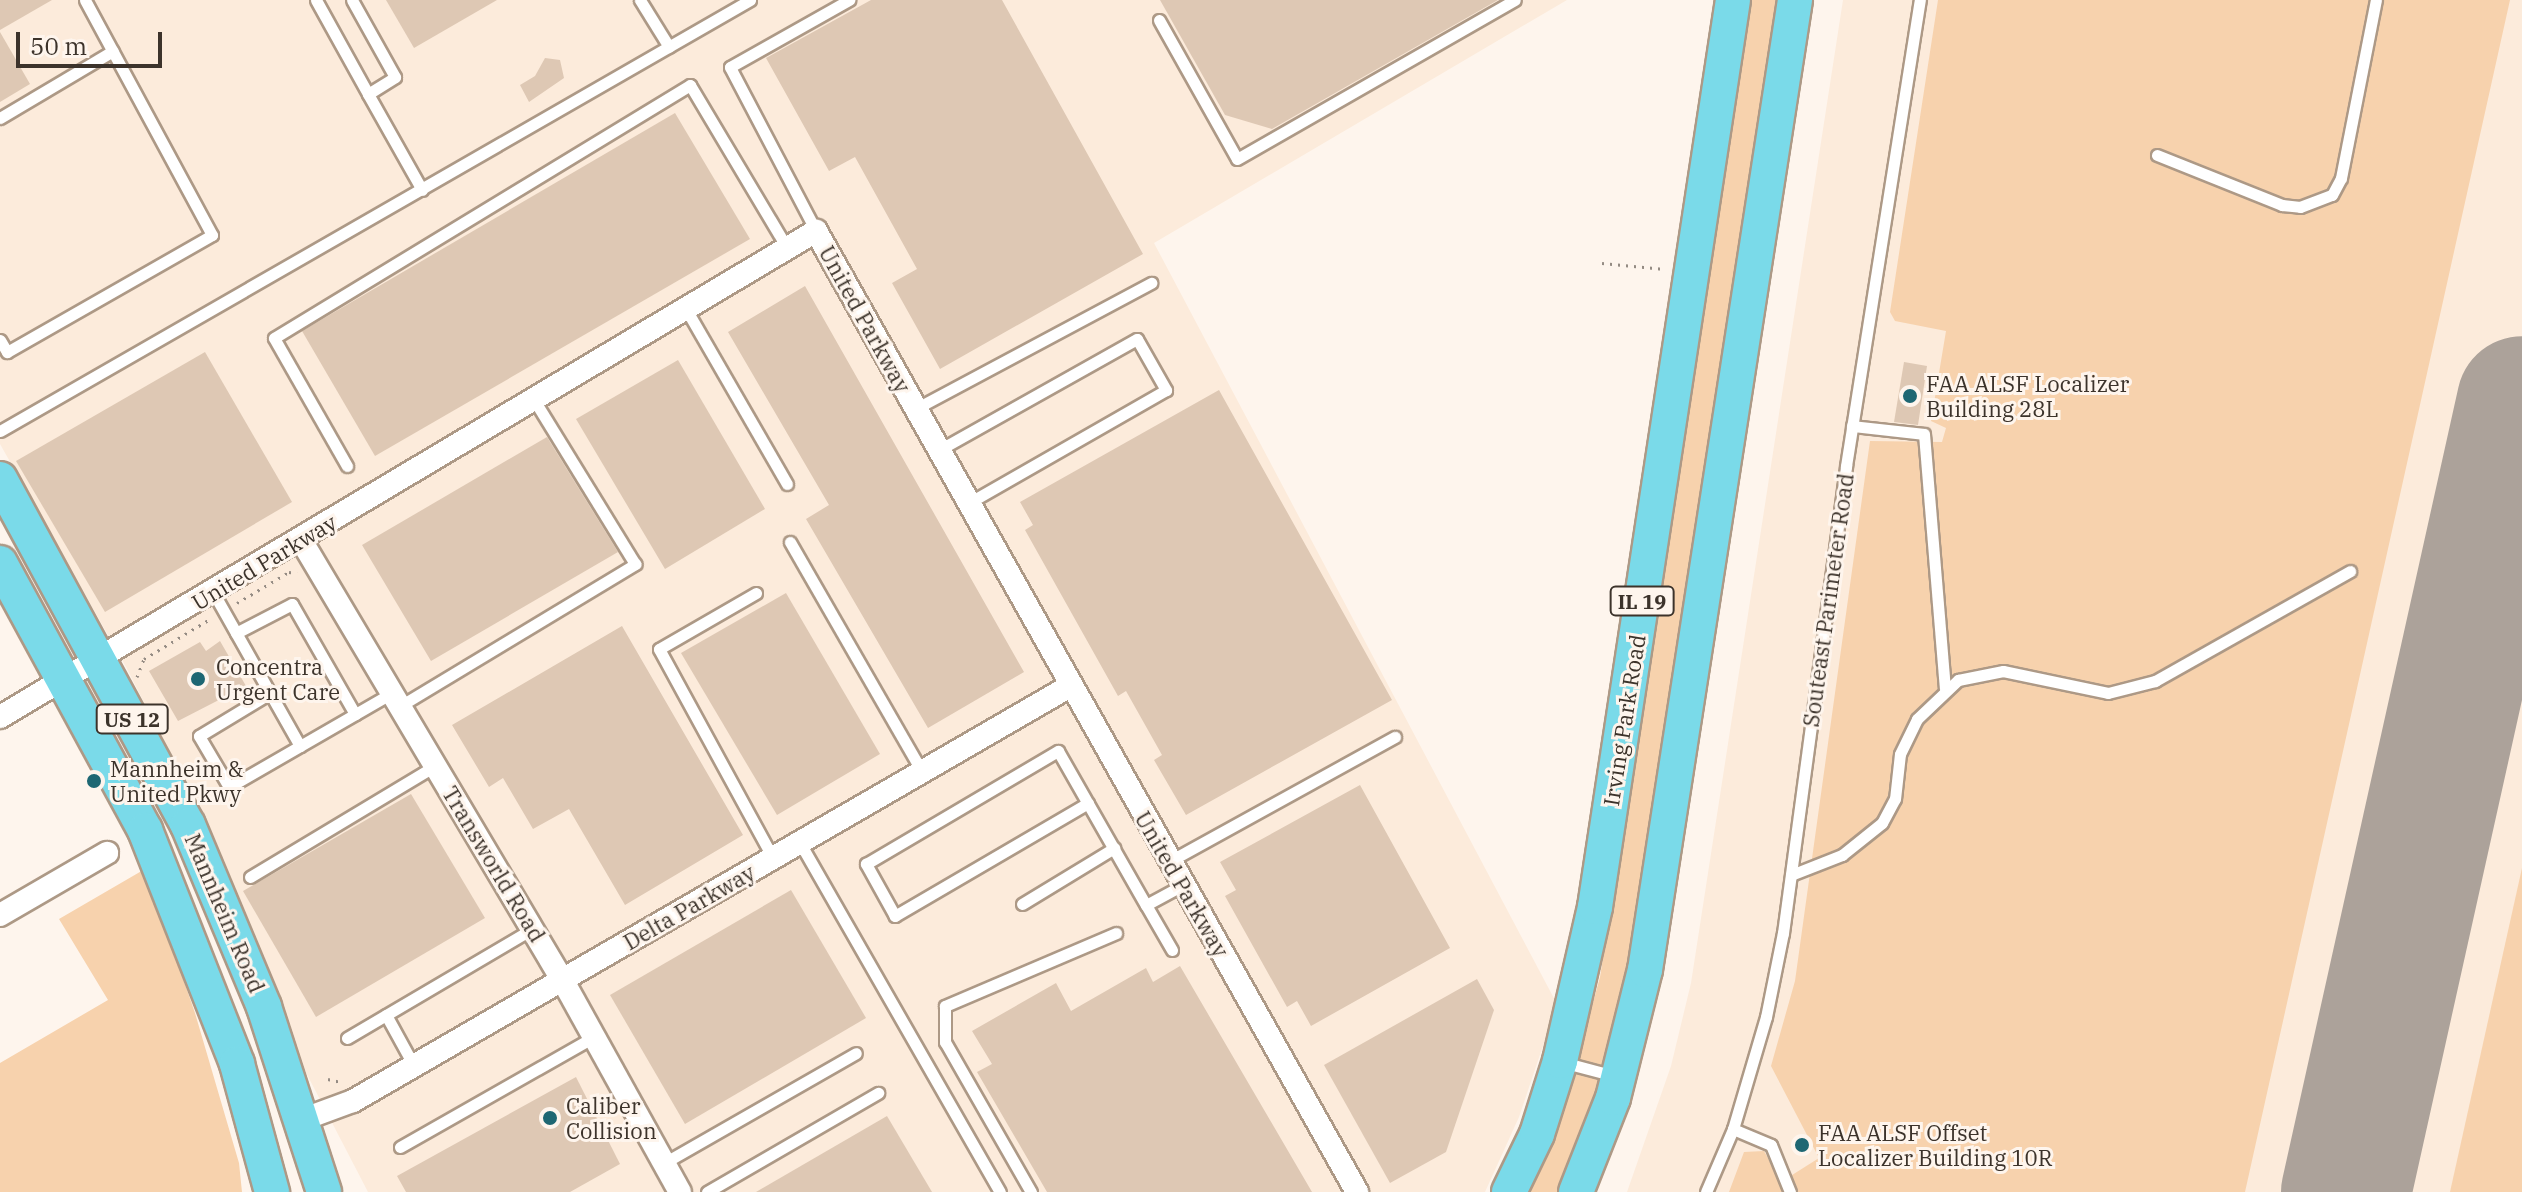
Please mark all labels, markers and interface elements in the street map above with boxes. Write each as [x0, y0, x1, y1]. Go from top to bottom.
scale bar [20, 16, 166, 66]
text: 50 m [30, 30, 87, 62]
street label: United Parkway [814, 241, 916, 397]
place label: FAA ALSF Localizer Building 28L [1926, 370, 2129, 422]
marker: FAA ALSF Localizer Building 28L [1901, 387, 1919, 405]
street label: Souteast Parimeter Road [1797, 471, 1859, 729]
street label: United Parkway [187, 508, 341, 616]
road number: IL 19 [1608, 585, 1676, 617]
street label: Irving Park Road [1597, 632, 1651, 808]
place label: Concentra Urgent Care [216, 653, 340, 704]
marker: Concentra Urgent Care [187, 668, 209, 690]
road number: US 12 [94, 703, 170, 735]
place label: Mannheim & United Pkwy [110, 755, 243, 806]
marker: Mannheim & United Pkwy [85, 772, 103, 790]
street label: Transworld Road [437, 781, 551, 947]
street label: United Parkway [1130, 806, 1234, 962]
street label: Mannheim Road [180, 829, 270, 997]
street label: Delta Parkway [619, 859, 759, 955]
place label: Caliber Collision [566, 1092, 657, 1144]
marker: Caliber Collision [541, 1109, 559, 1127]
place label: FAA ALSF Offset Localizer Building 10R [1818, 1119, 2052, 1170]
marker: FAA ALSF Offset Localizer Building 10R [1793, 1136, 1811, 1154]

